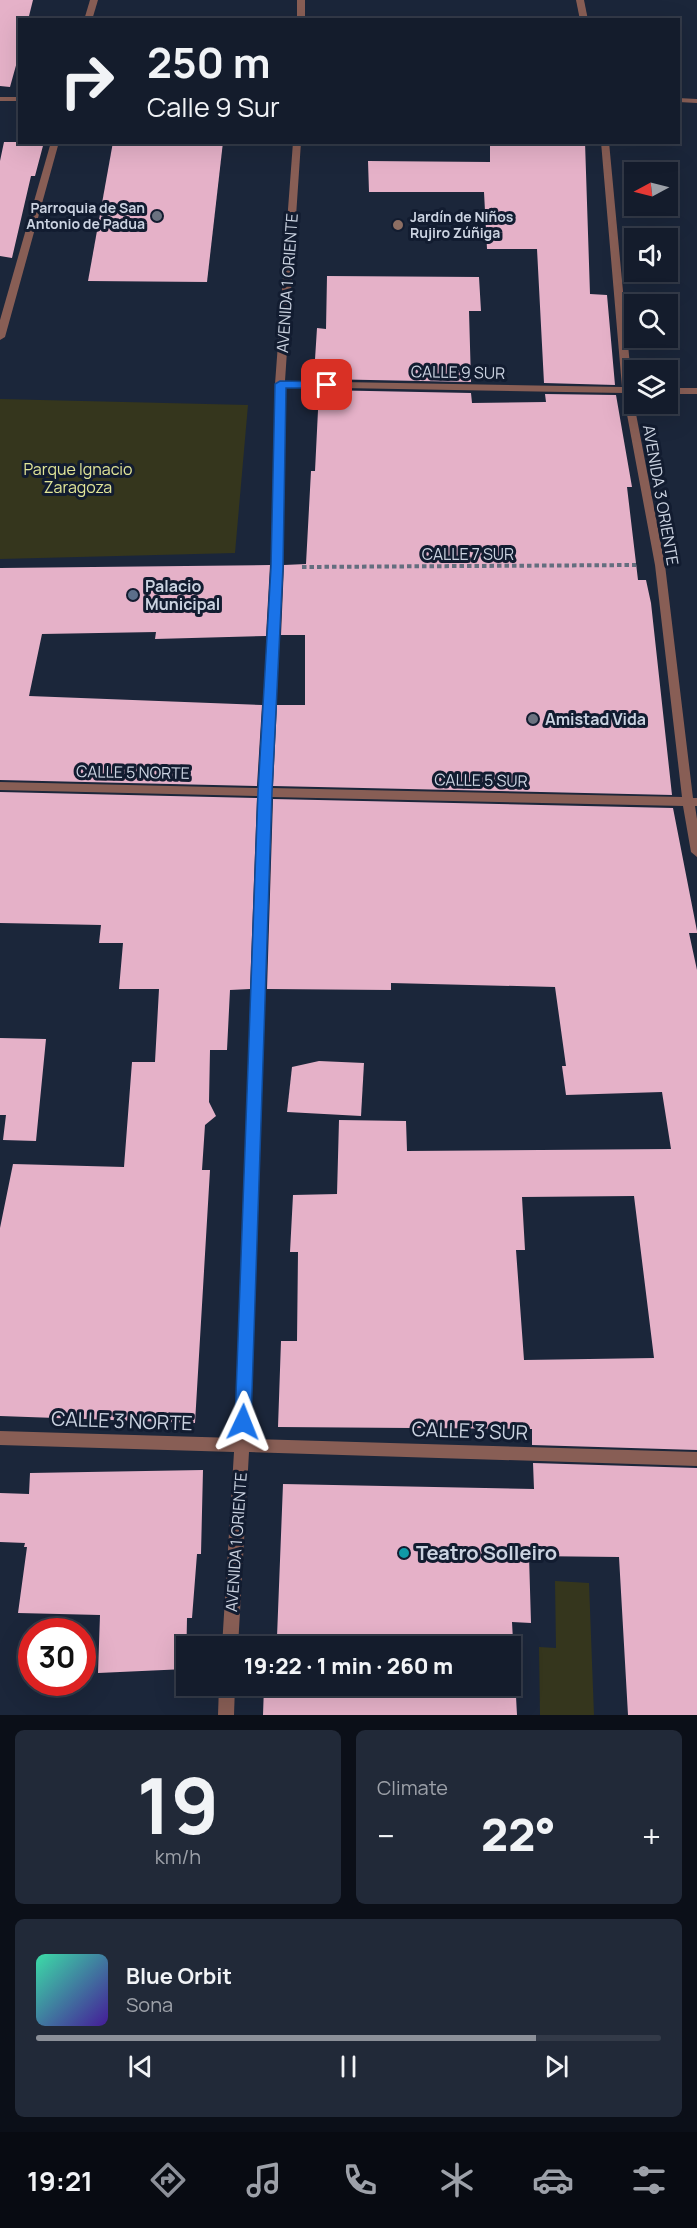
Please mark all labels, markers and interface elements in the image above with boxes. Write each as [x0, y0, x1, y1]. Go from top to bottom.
text: 250 m [147, 33, 270, 91]
icon: right [48, 42, 126, 120]
text: Calle 9 Sur [147, 88, 280, 125]
north arrow [624, 162, 678, 216]
map controls [624, 162, 678, 414]
place label: Parroquia de San Antonio de Padua [26, 198, 145, 233]
place label: Jardín de Niños Rujiro Zúñiga [410, 207, 514, 242]
marker: Parroquia de San Antonio de Padua [150, 209, 164, 223]
street label: AVENIDA 1 ORIENTE [271, 212, 303, 354]
marker: Jardín de Niños Rujiro Zúñiga [391, 218, 405, 232]
button: sound [624, 228, 678, 282]
button: search [624, 294, 678, 348]
pin [301, 359, 352, 410]
street label: CALLE 9 SUR [411, 360, 505, 384]
button: layers [624, 360, 678, 414]
icon: arrive [310, 368, 343, 401]
street label: AVENIDA 3 ORIENTE [638, 423, 684, 567]
park label: Parque Ignacio Zaragoza [24, 458, 132, 498]
street label: CALLE 7 SUR [422, 543, 514, 565]
place label: Palacio Municipal [145, 575, 220, 615]
marker: Palacio Municipal [126, 588, 140, 602]
place label: Amistad Vida [545, 708, 646, 730]
marker: Amistad Vida [526, 712, 540, 726]
street label: CALLE 5 NORTE [76, 760, 190, 784]
street label: CALLE 5 SUR [434, 768, 528, 792]
position arrow [211, 1390, 275, 1454]
street label: CALLE 3 NORTE [51, 1405, 193, 1436]
street label: CALLE 3 SUR [411, 1415, 529, 1446]
street label: AVENIDA 1 ORIENTE [220, 1471, 252, 1613]
place label: Teatro Solleiro [416, 1539, 557, 1566]
marker: Teatro Solleiro [397, 1546, 411, 1560]
speed limit sign: 30 [18, 1618, 96, 1696]
text: 19:22 · 1 min · 260 m [244, 1651, 453, 1681]
text: 19 [137, 1751, 219, 1857]
text: Climate [377, 1774, 448, 1801]
text: 22° [481, 1803, 556, 1865]
text: − [377, 1813, 395, 1858]
text: + [642, 1813, 661, 1858]
text: km/h [155, 1843, 201, 1870]
text: Blue Orbit [126, 1961, 232, 1991]
text: Sona [126, 1991, 173, 2018]
icon: previous [124, 2050, 157, 2083]
icon: pause [332, 2050, 365, 2083]
icon: next [540, 2050, 573, 2083]
icon: directions [147, 2159, 189, 2201]
icon: music [243, 2159, 285, 2201]
icon: phone [339, 2159, 381, 2201]
icon: climate [436, 2159, 478, 2201]
icon: car [532, 2159, 574, 2201]
icon: filters [628, 2159, 670, 2201]
text: 19:21 [27, 2162, 93, 2199]

